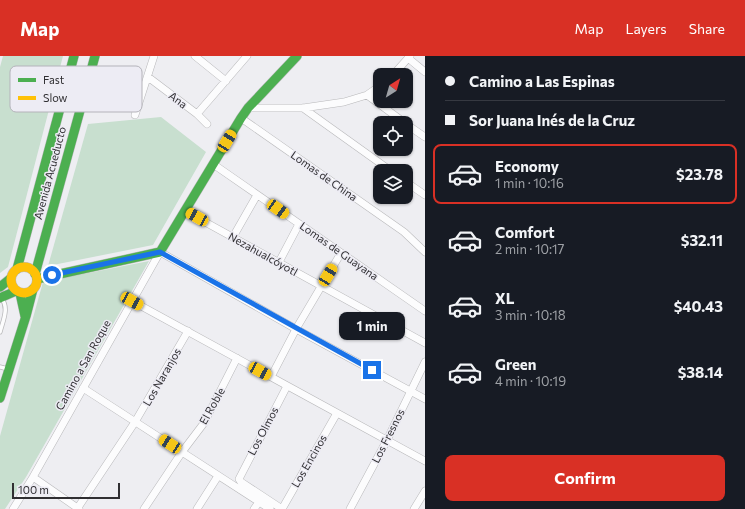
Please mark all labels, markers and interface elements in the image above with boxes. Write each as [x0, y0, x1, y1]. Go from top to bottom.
text: Map [20, 17, 59, 40]
text: Map [575, 20, 603, 37]
text: Layers [625, 20, 667, 37]
text: Share [689, 20, 725, 37]
legend [10, 66, 142, 112]
north arrow [373, 68, 413, 108]
map controls [373, 68, 413, 204]
text: Camino a Las Espinas [469, 72, 615, 90]
text: Fast [43, 73, 65, 86]
street label: Ana [167, 88, 190, 111]
text: Slow [43, 91, 68, 104]
text: Sor Juana Inés de la Cruz [469, 111, 635, 129]
button: locate [373, 116, 413, 156]
street label: Avenida Acueducto [31, 125, 68, 221]
car [216, 128, 238, 154]
street label: Lomas de China [288, 148, 360, 203]
icon: car [447, 156, 483, 192]
text: Economy [495, 157, 559, 175]
button: layers [373, 164, 413, 204]
text: $23.78 [676, 165, 723, 183]
text: 1 min · 10:16 [495, 175, 564, 191]
car [265, 197, 291, 221]
car [184, 206, 210, 228]
street label: Lomas de Guayana [298, 219, 381, 283]
icon: car [447, 222, 483, 258]
text: Comfort [495, 223, 555, 241]
street label: Nezahualcóyotl [226, 229, 300, 278]
text: $32.11 [681, 231, 723, 249]
text: 2 min · 10:17 [495, 241, 564, 257]
car [317, 262, 339, 288]
route start [43, 266, 61, 284]
icon: car [447, 288, 483, 324]
text: XL [495, 289, 514, 307]
car [119, 290, 145, 312]
text: $40.43 [674, 297, 723, 315]
text: 3 min · 10:18 [495, 307, 566, 323]
callout: 1 min [339, 312, 405, 340]
street label: Camino a San Roque [52, 317, 113, 412]
text: 1 min [357, 318, 387, 334]
street label: Los Naranjos [140, 346, 183, 408]
icon: car [447, 354, 483, 390]
text: Green [495, 355, 536, 373]
car [247, 360, 273, 382]
route end [363, 361, 381, 379]
text: $38.14 [678, 363, 723, 381]
text: 4 min · 10:19 [495, 373, 566, 389]
street label: El Roble [196, 385, 227, 426]
street label: Los Olmos [244, 404, 281, 457]
street label: Los Fresnos [368, 407, 407, 465]
car [157, 432, 183, 456]
street label: Los Encinos [288, 432, 329, 489]
button: Confirm [445, 455, 725, 501]
scale bar [12, 481, 120, 500]
text: 100 m [18, 483, 49, 496]

